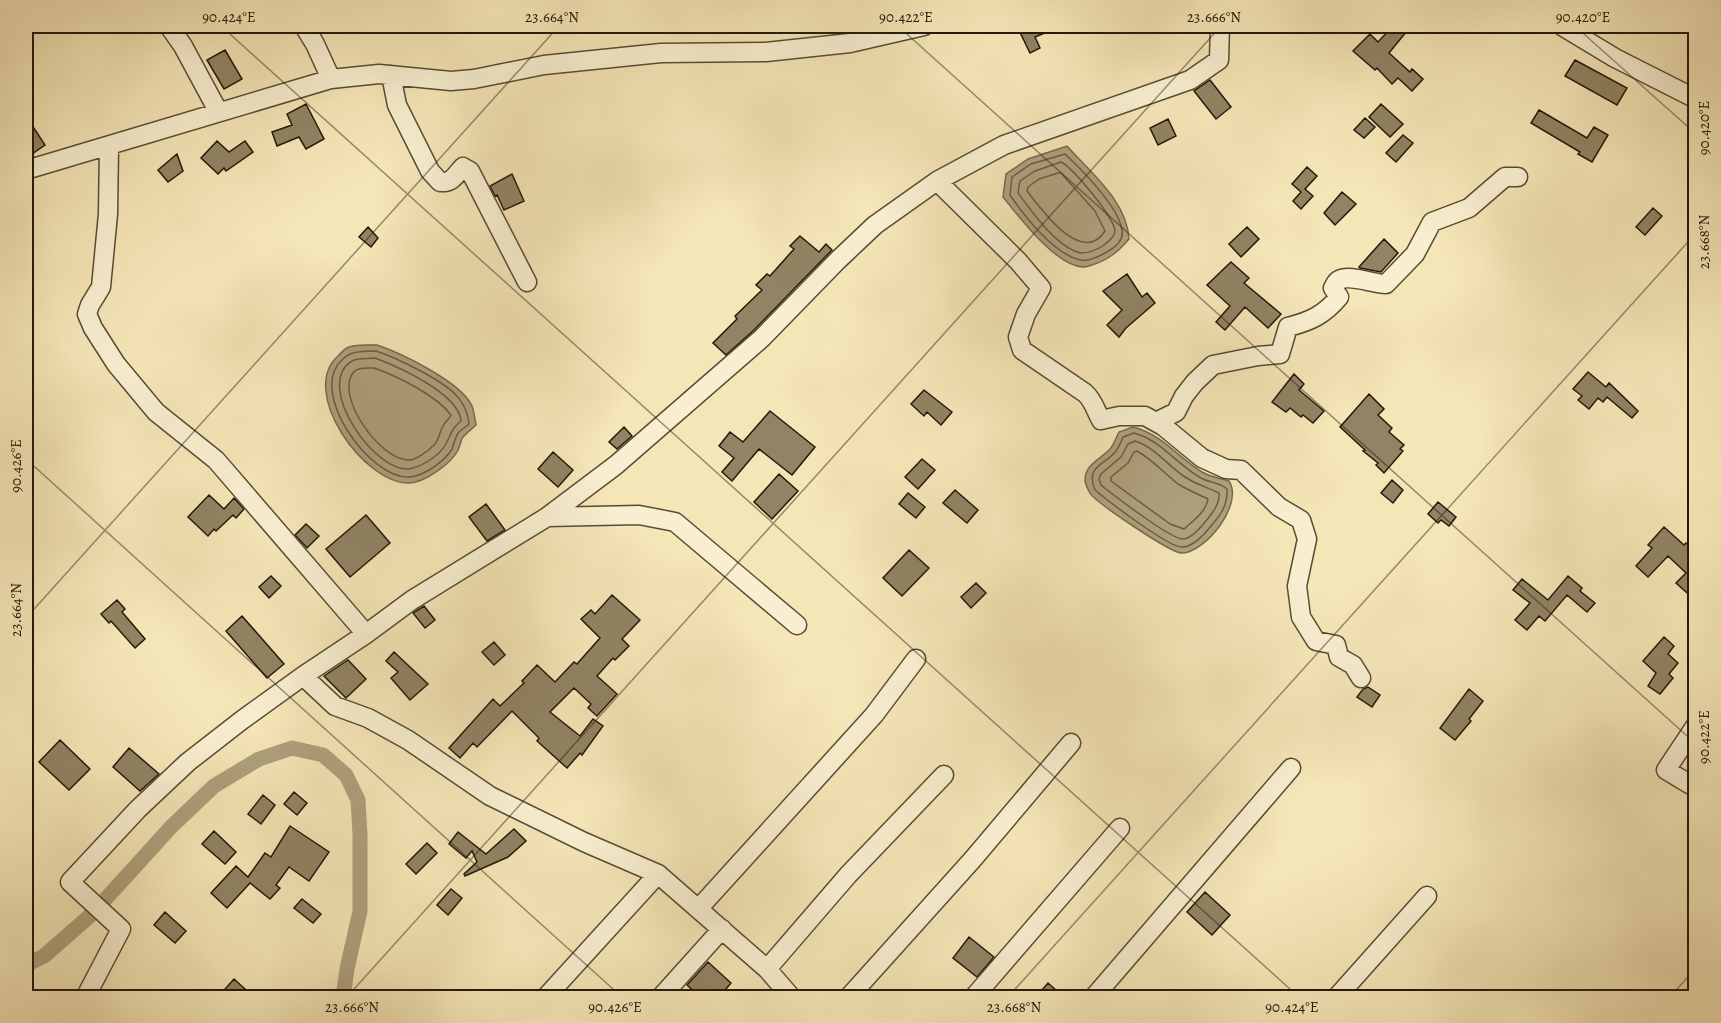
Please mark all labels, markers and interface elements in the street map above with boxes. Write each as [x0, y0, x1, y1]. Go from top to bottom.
text: 90.424°E [202, 7, 256, 27]
text: 23.664°N [525, 7, 579, 27]
text: 90.422°E [879, 7, 933, 27]
text: 23.666°N [1187, 7, 1241, 27]
text: 90.420°E [1556, 7, 1610, 27]
text: 90.420°E [1694, 101, 1714, 155]
text: 23.668°N [1694, 215, 1714, 269]
text: 90.426°E [6, 439, 26, 493]
text: 23.664°N [6, 583, 26, 637]
text: 90.422°E [1694, 710, 1714, 764]
text: 23.666°N [325, 997, 379, 1017]
text: 90.426°E [588, 997, 642, 1017]
text: 23.668°N [987, 997, 1041, 1017]
text: 90.424°E [1265, 997, 1319, 1017]

